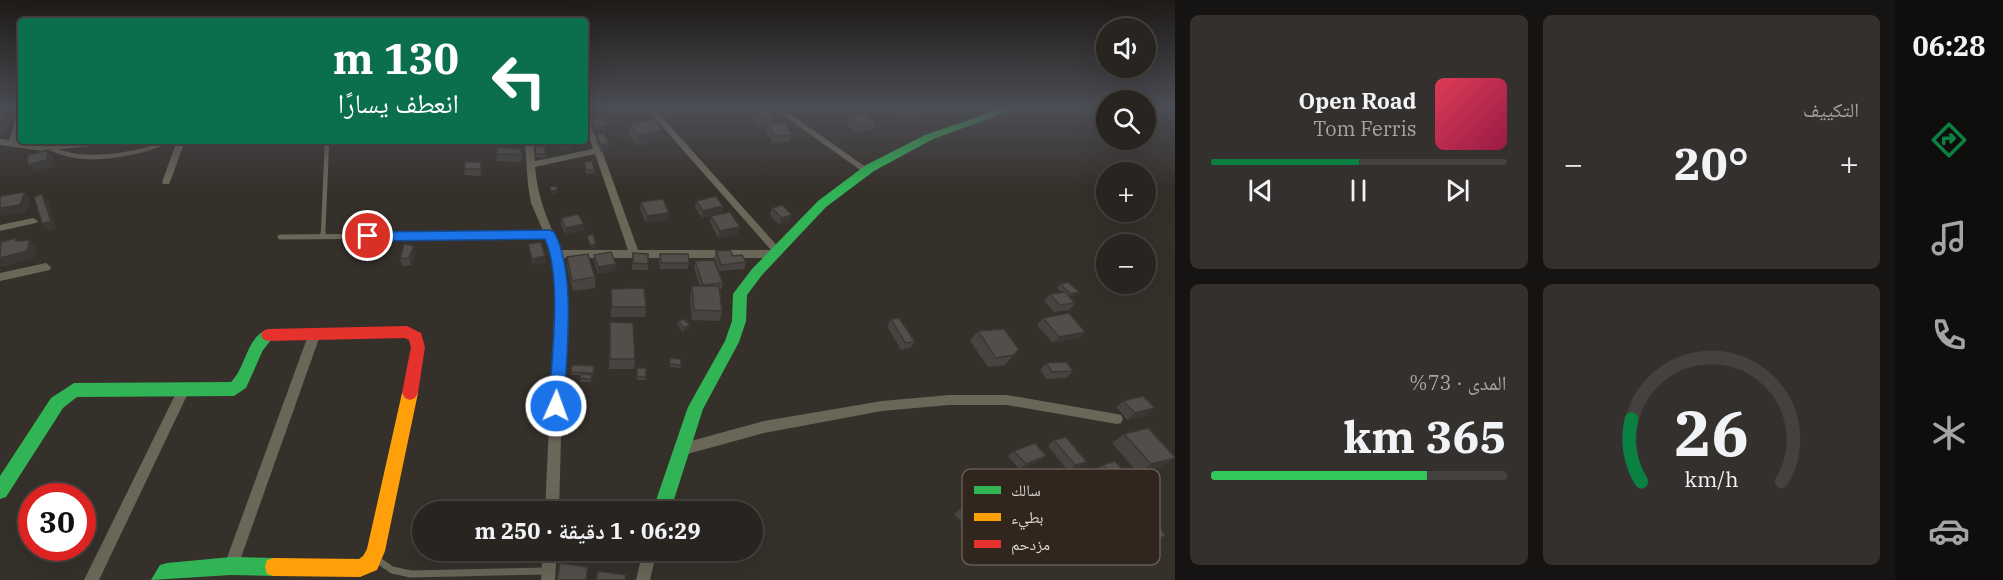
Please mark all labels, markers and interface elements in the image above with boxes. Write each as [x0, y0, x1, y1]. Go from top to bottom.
map controls [1096, 18, 1156, 294]
button: sound [1096, 18, 1156, 78]
text: 06:28 [1913, 28, 1986, 63]
text: 130 m [333, 31, 459, 86]
icon: left [480, 42, 558, 120]
text: انعطف يسارًا [338, 85, 459, 120]
text: Open Road [1299, 86, 1417, 115]
button: search [1096, 90, 1156, 150]
text: التكييف [1803, 96, 1859, 123]
text: Tom Ferris [1313, 115, 1417, 142]
icon: directions [1928, 119, 1970, 161]
text: 20° [1674, 134, 1749, 192]
text: − [1564, 142, 1583, 185]
text: + [1839, 142, 1859, 185]
button: + [1096, 162, 1156, 222]
icon: previous [1244, 174, 1277, 207]
icon: pause [1342, 174, 1375, 207]
icon: next [1441, 174, 1474, 207]
pin [342, 210, 393, 261]
icon: music [1928, 217, 1970, 259]
icon: arrive [351, 219, 384, 252]
button: − [1096, 234, 1156, 294]
icon: phone [1928, 314, 1970, 356]
text: المدى · 73% [1409, 369, 1507, 396]
position arrow [524, 374, 588, 438]
text: 26 [1674, 392, 1749, 473]
text: 365 km [1343, 407, 1507, 465]
icon: climate [1928, 412, 1970, 454]
text: km/h [1684, 465, 1738, 493]
legend [962, 469, 1160, 565]
text: سالك [1011, 480, 1041, 500]
speed limit sign: 30 [18, 483, 96, 561]
text: بطيء [1011, 507, 1043, 530]
icon: car [1928, 510, 1970, 552]
text: 06:29 · 1 دقيقة · 250 m [474, 516, 701, 545]
text: مزدحم [1011, 534, 1050, 555]

